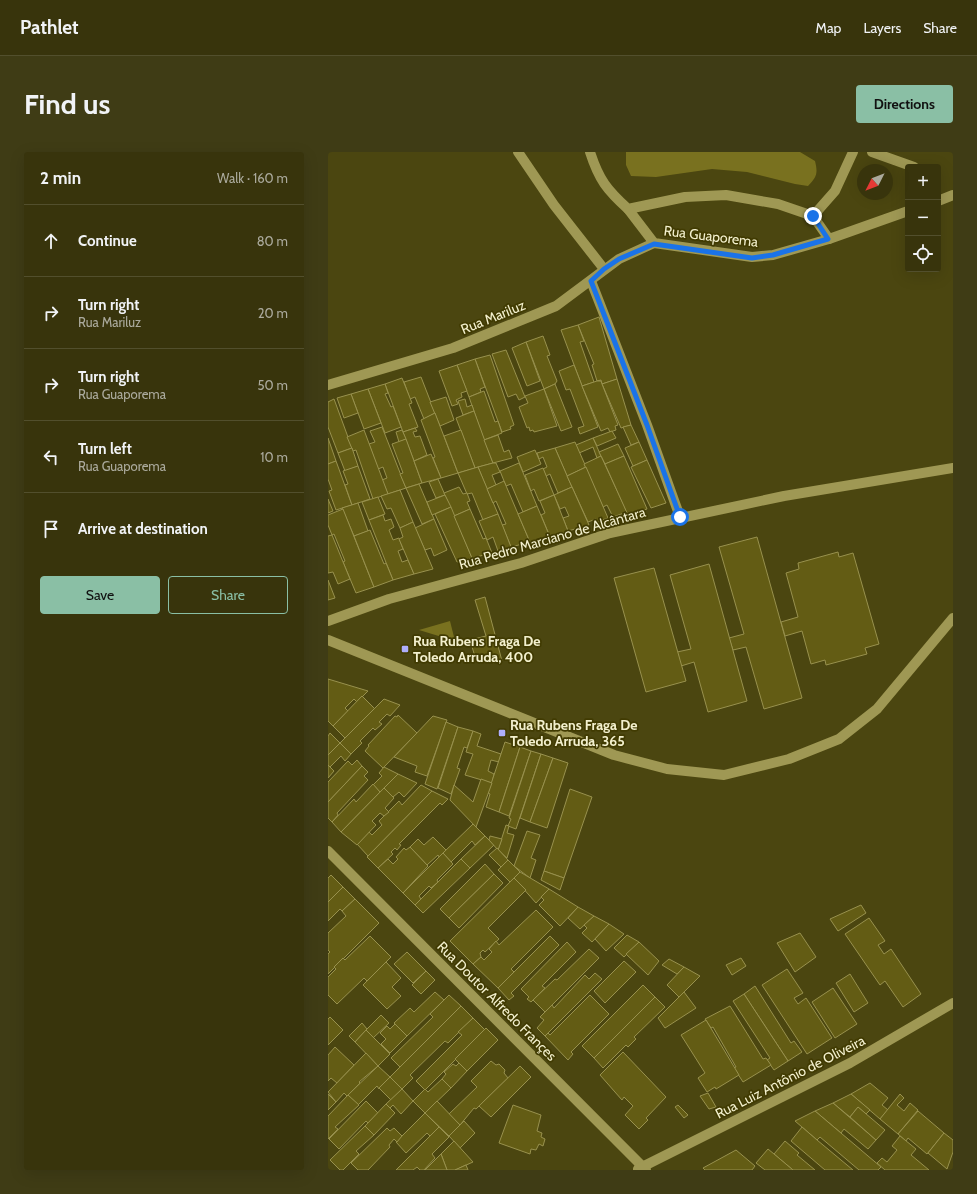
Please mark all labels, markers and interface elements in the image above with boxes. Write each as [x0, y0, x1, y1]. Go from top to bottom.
text: Pathlet [20, 16, 79, 39]
text: Map [816, 19, 841, 37]
text: Layers [863, 19, 901, 37]
text: Share [923, 19, 957, 37]
button: Directions [856, 85, 953, 123]
text: Find us [24, 87, 110, 121]
north arrow [857, 164, 893, 200]
map controls [905, 164, 941, 272]
button: + [905, 164, 941, 200]
text: 2 min [40, 168, 81, 188]
text: Walk · 160 m [217, 170, 288, 186]
button: − [905, 200, 941, 236]
route end [804, 207, 822, 225]
street label: Rua Guaporema [663, 221, 759, 251]
icon: ahead [40, 230, 62, 252]
text: Continue [78, 232, 137, 250]
text: 80 m [257, 233, 288, 249]
button: locate [905, 236, 941, 272]
text: Turn right [78, 296, 139, 314]
street label: Rua Mariluz [458, 296, 528, 338]
icon: right [40, 302, 62, 324]
text: 20 m [258, 305, 288, 321]
text: Rua Mariluz [78, 314, 141, 330]
text: Turn right [78, 368, 139, 386]
icon: right [40, 374, 62, 396]
text: 50 m [258, 377, 288, 393]
text: Rua Guaporema [78, 386, 166, 402]
text: Turn left [78, 440, 132, 458]
icon: left [40, 446, 62, 468]
text: 10 m [260, 449, 288, 465]
text: Rua Guaporema [78, 458, 166, 474]
street label: Rua Pedro Marciano de Alcântara [457, 503, 648, 573]
route start [671, 508, 689, 526]
icon: arrive [40, 518, 62, 540]
text: Arrive at destination [78, 520, 208, 538]
button: Save [40, 576, 160, 614]
button: Share [168, 576, 288, 614]
place label: Rua Rubens Fraga De Toledo Arruda, 400 [413, 632, 540, 666]
marker: Rua Rubens Fraga De Toledo Arruda, 400 [400, 644, 410, 654]
place label: Rua Rubens Fraga De Toledo Arruda, 365 [510, 716, 637, 750]
marker: Rua Rubens Fraga De Toledo Arruda, 365 [497, 728, 507, 738]
street label: Rua Doutor Alfredo Françes [433, 937, 561, 1065]
street label: Rua Luiz Antônio de Oliveira [712, 1031, 868, 1123]

